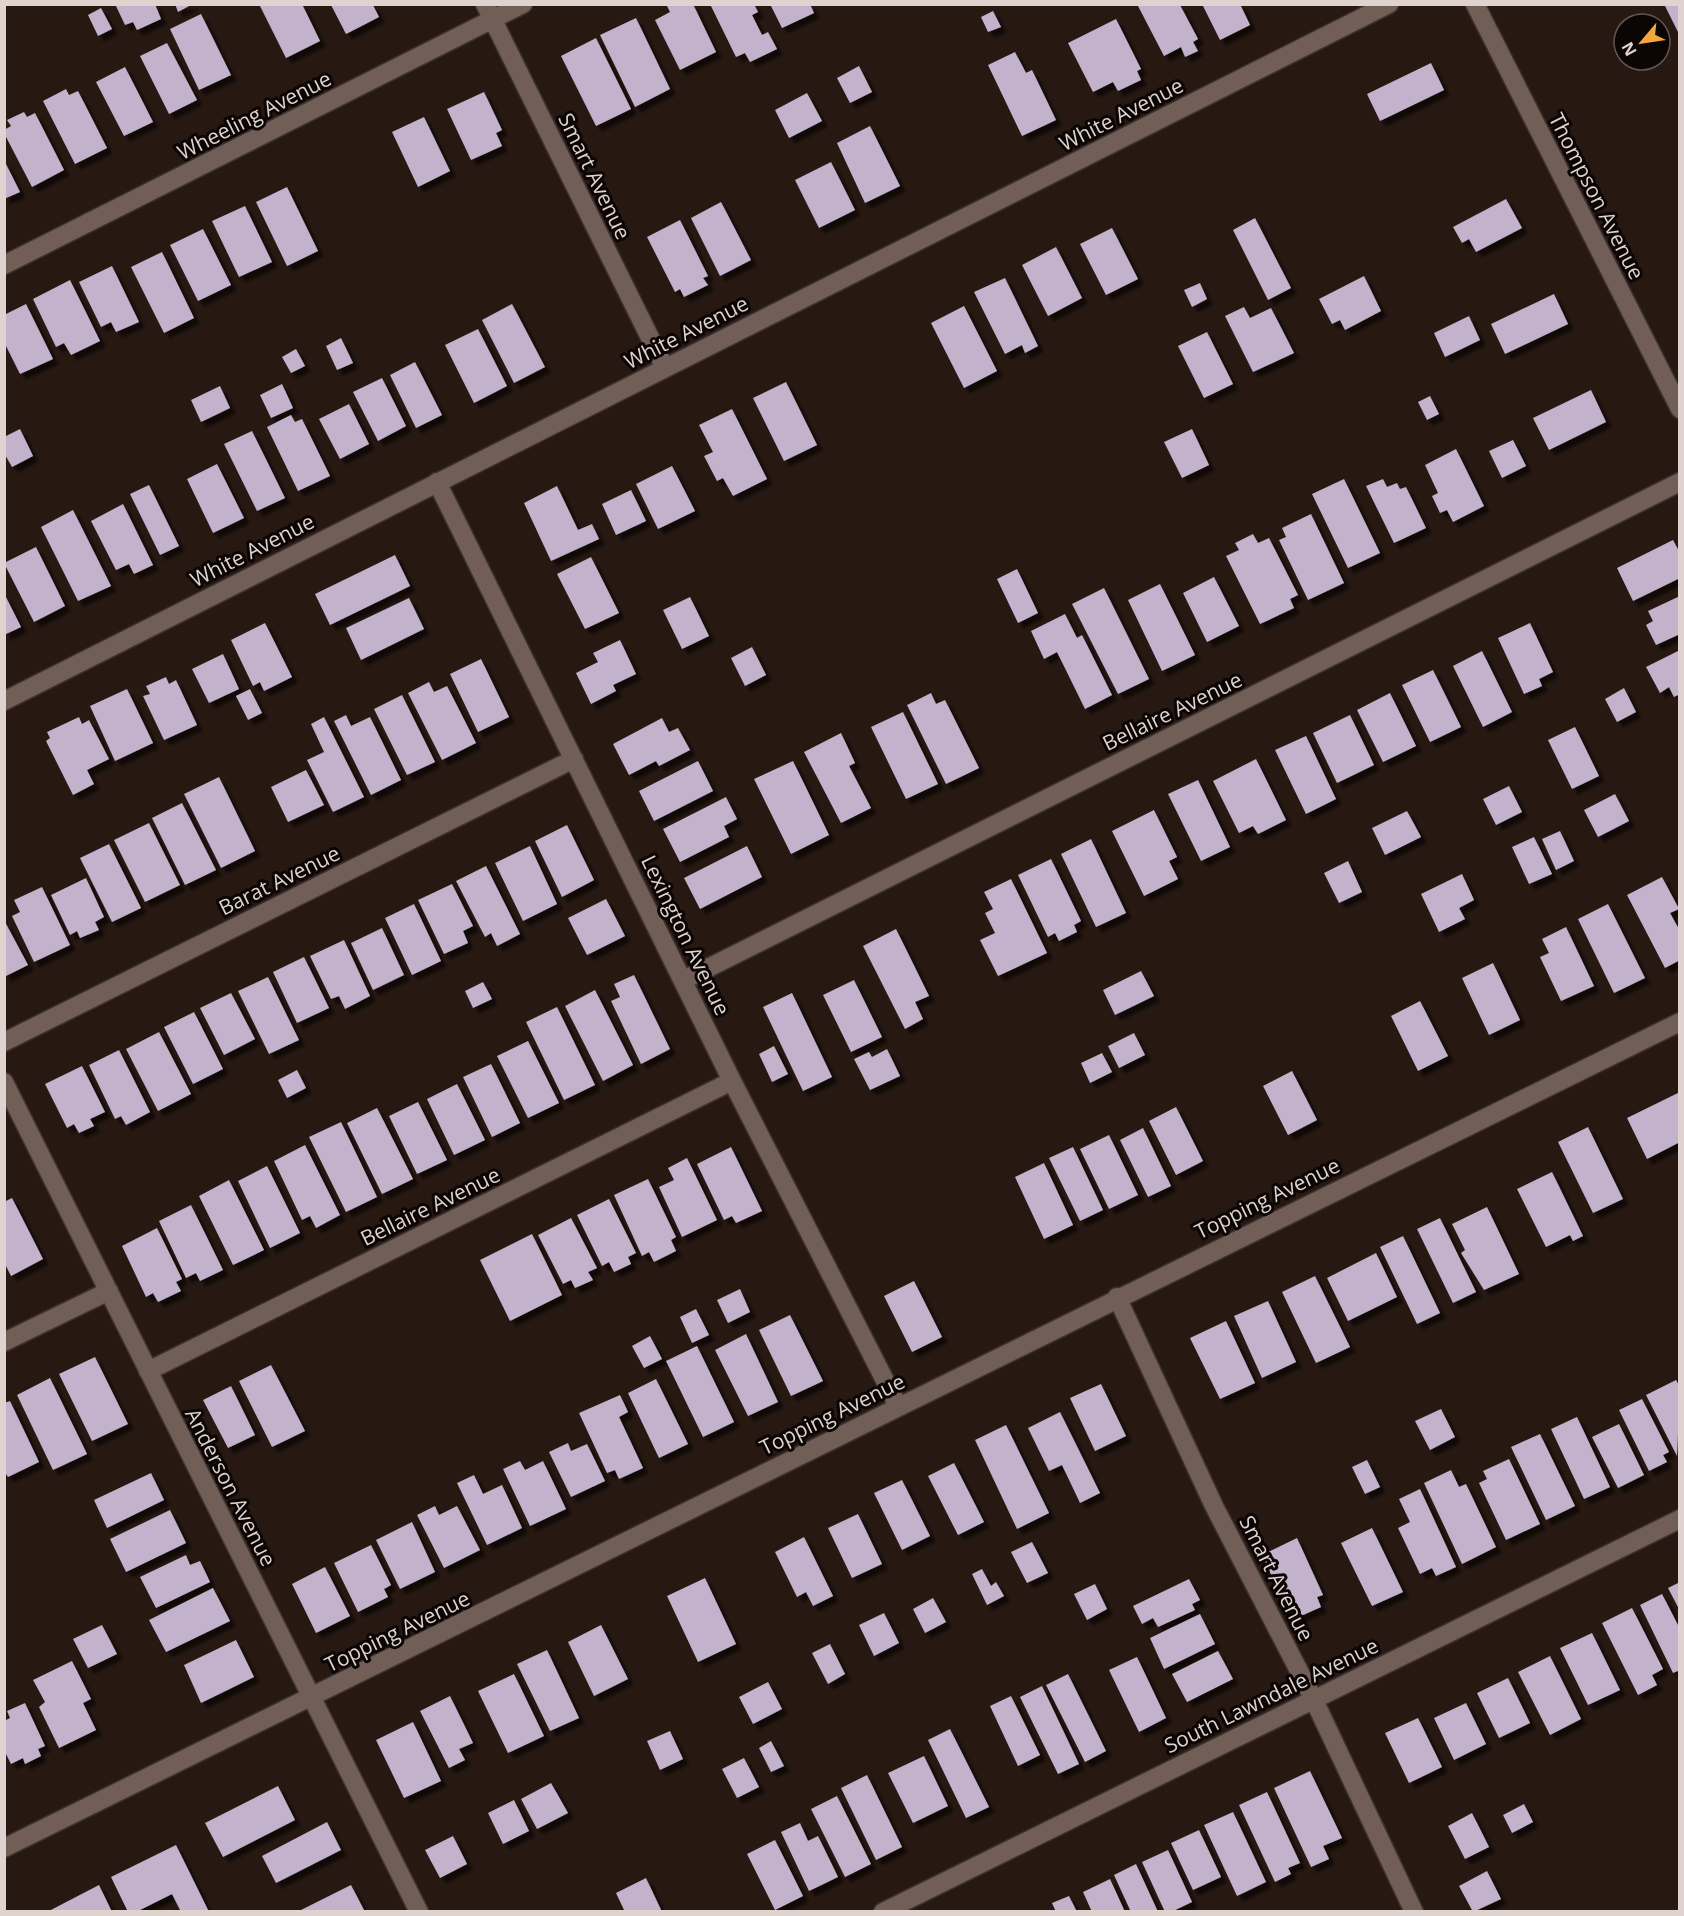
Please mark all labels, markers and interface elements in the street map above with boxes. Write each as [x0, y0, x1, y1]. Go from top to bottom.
north arrow [1612, 12, 1672, 72]
text: N [1616, 38, 1642, 60]
street label: Wheeling Avenue [172, 64, 336, 166]
street label: White Avenue [1054, 71, 1188, 157]
street label: Smart Avenue [552, 108, 638, 244]
street label: Thompson Avenue [1543, 108, 1651, 284]
street label: White Avenue [619, 289, 753, 375]
street label: White Avenue [185, 507, 319, 593]
street label: Bellaire Avenue [1098, 665, 1246, 757]
street label: Barat Avenue [214, 839, 344, 921]
street label: Lexington Avenue [635, 850, 737, 1020]
street label: Topping Avenue [1190, 1151, 1344, 1245]
street label: Bellaire Avenue [356, 1160, 504, 1252]
street label: Topping Avenue [755, 1367, 909, 1461]
street label: Anderson Avenue [179, 1403, 283, 1571]
street label: Smart Avenue [1233, 1510, 1321, 1646]
street label: Topping Avenue [320, 1584, 474, 1678]
street label: South Lawndale Avenue [1159, 1631, 1383, 1759]

